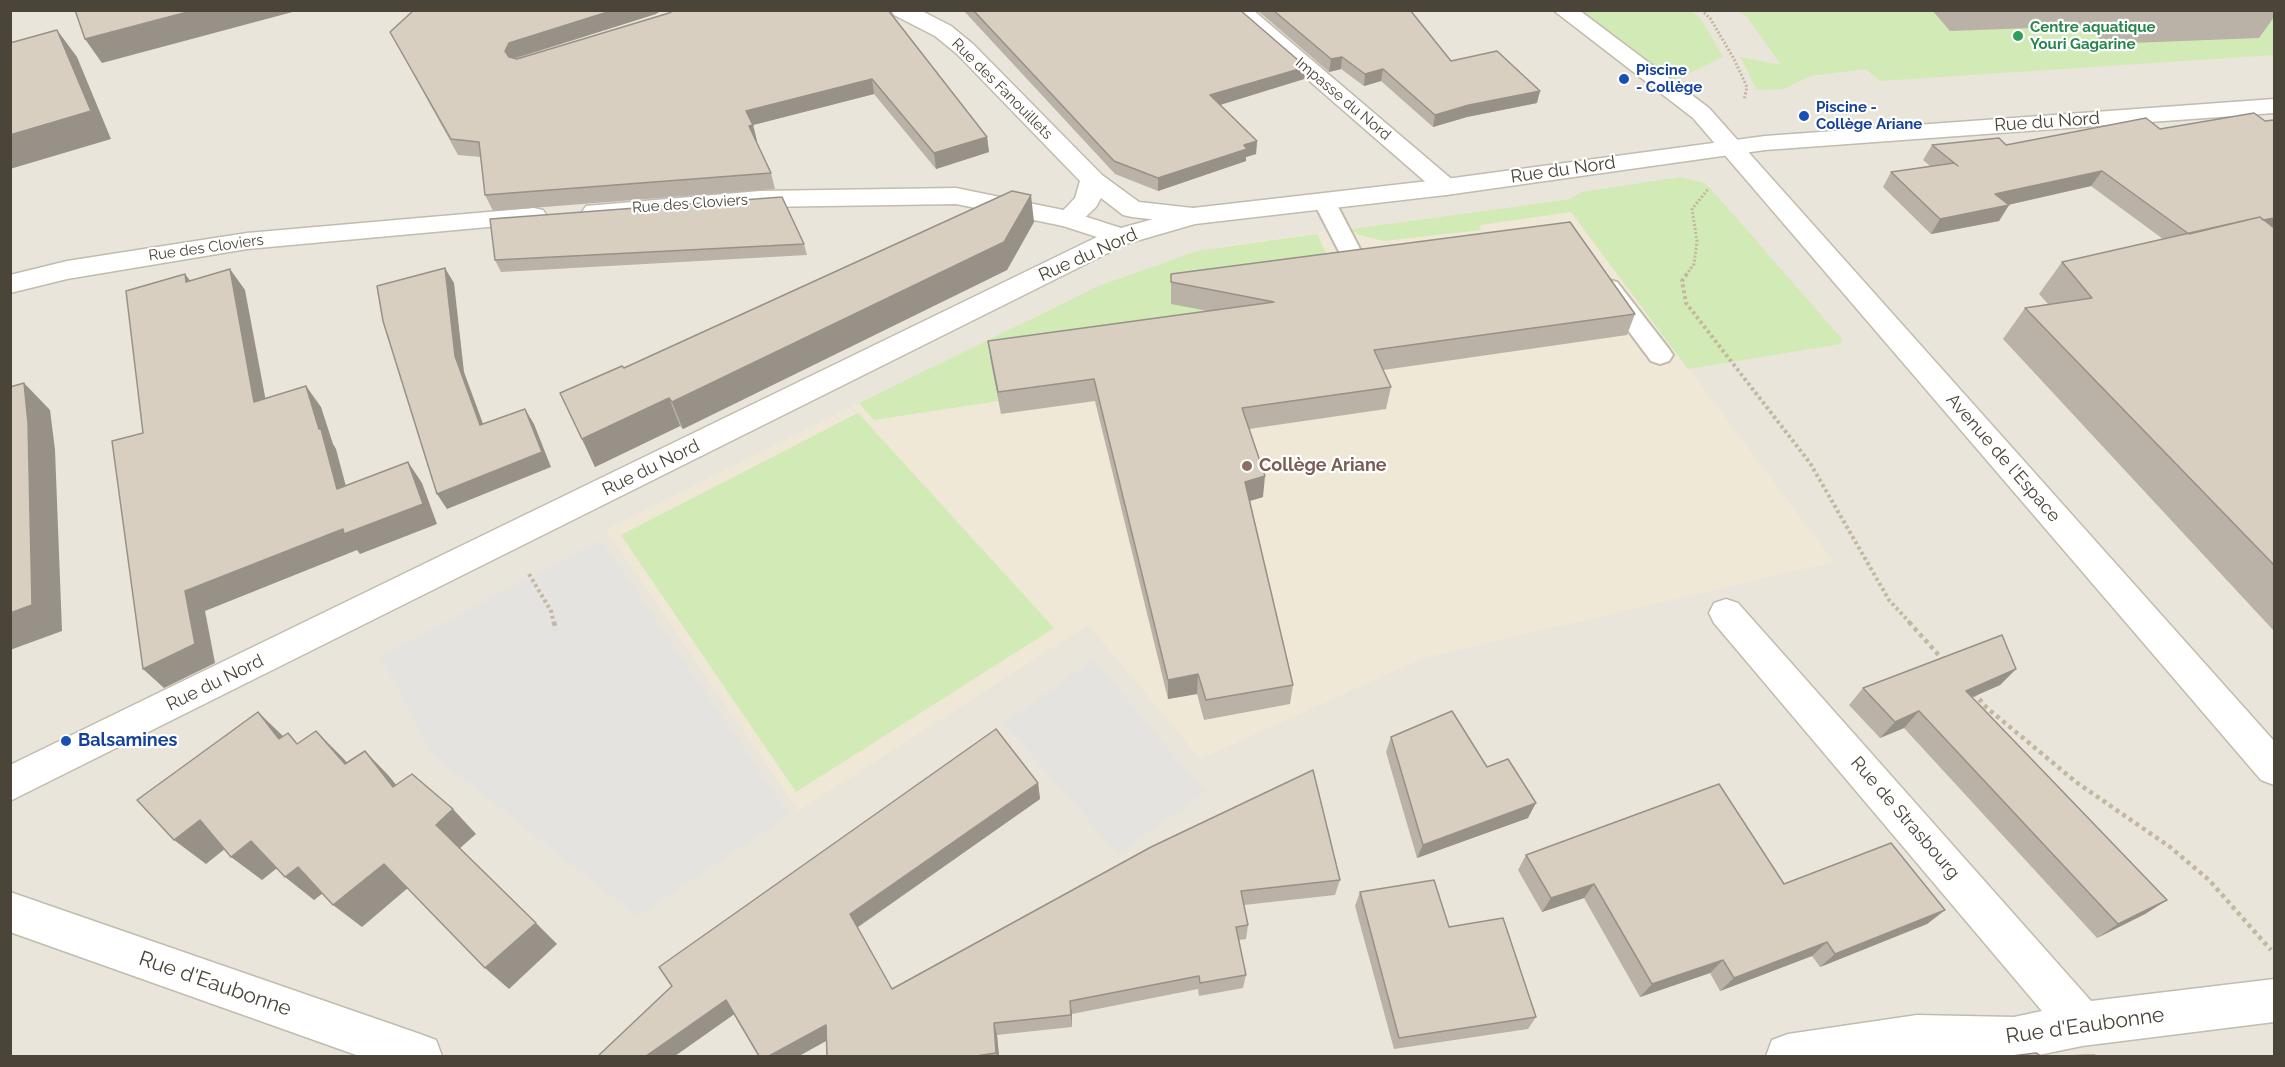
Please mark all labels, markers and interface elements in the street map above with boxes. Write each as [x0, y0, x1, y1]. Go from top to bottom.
place label: Centre aquatique Youri Gagarine [2030, 18, 2156, 53]
marker: Centre aquatique Youri Gagarine [2011, 29, 2025, 43]
street label: Rue des Fanouillets [948, 35, 1056, 143]
street label: Impasse du Nord [1292, 54, 1394, 144]
place label: Piscine - Collège [1636, 61, 1702, 96]
marker: Piscine - Collège [1617, 72, 1631, 86]
place label: Piscine - Collège Ariane [1816, 98, 1922, 133]
street label: Rue du Nord [1994, 108, 2100, 136]
marker: Piscine - Collège Ariane [1797, 109, 1811, 123]
street label: Rue du Nord [1509, 152, 1617, 188]
street label: Rue des Cloviers [632, 191, 748, 217]
street label: Rue du Nord [1035, 224, 1141, 286]
street label: Rue des Cloviers [147, 231, 265, 265]
street label: Avenue de l'Espace [1941, 389, 2065, 527]
street label: Rue du Nord [599, 435, 703, 501]
place label: Collège Ariane [1259, 455, 1387, 477]
marker: Collège Ariane [1240, 459, 1254, 473]
street label: Rue du Nord [163, 650, 267, 716]
place label: Balsamines [78, 730, 177, 752]
marker: Balsamines [59, 734, 73, 748]
street label: Rue de Strasbourg [1846, 752, 1964, 884]
street label: Rue d'Eaubonne [135, 946, 295, 1022]
street label: Rue d'Eaubonne [2004, 1002, 2166, 1050]

